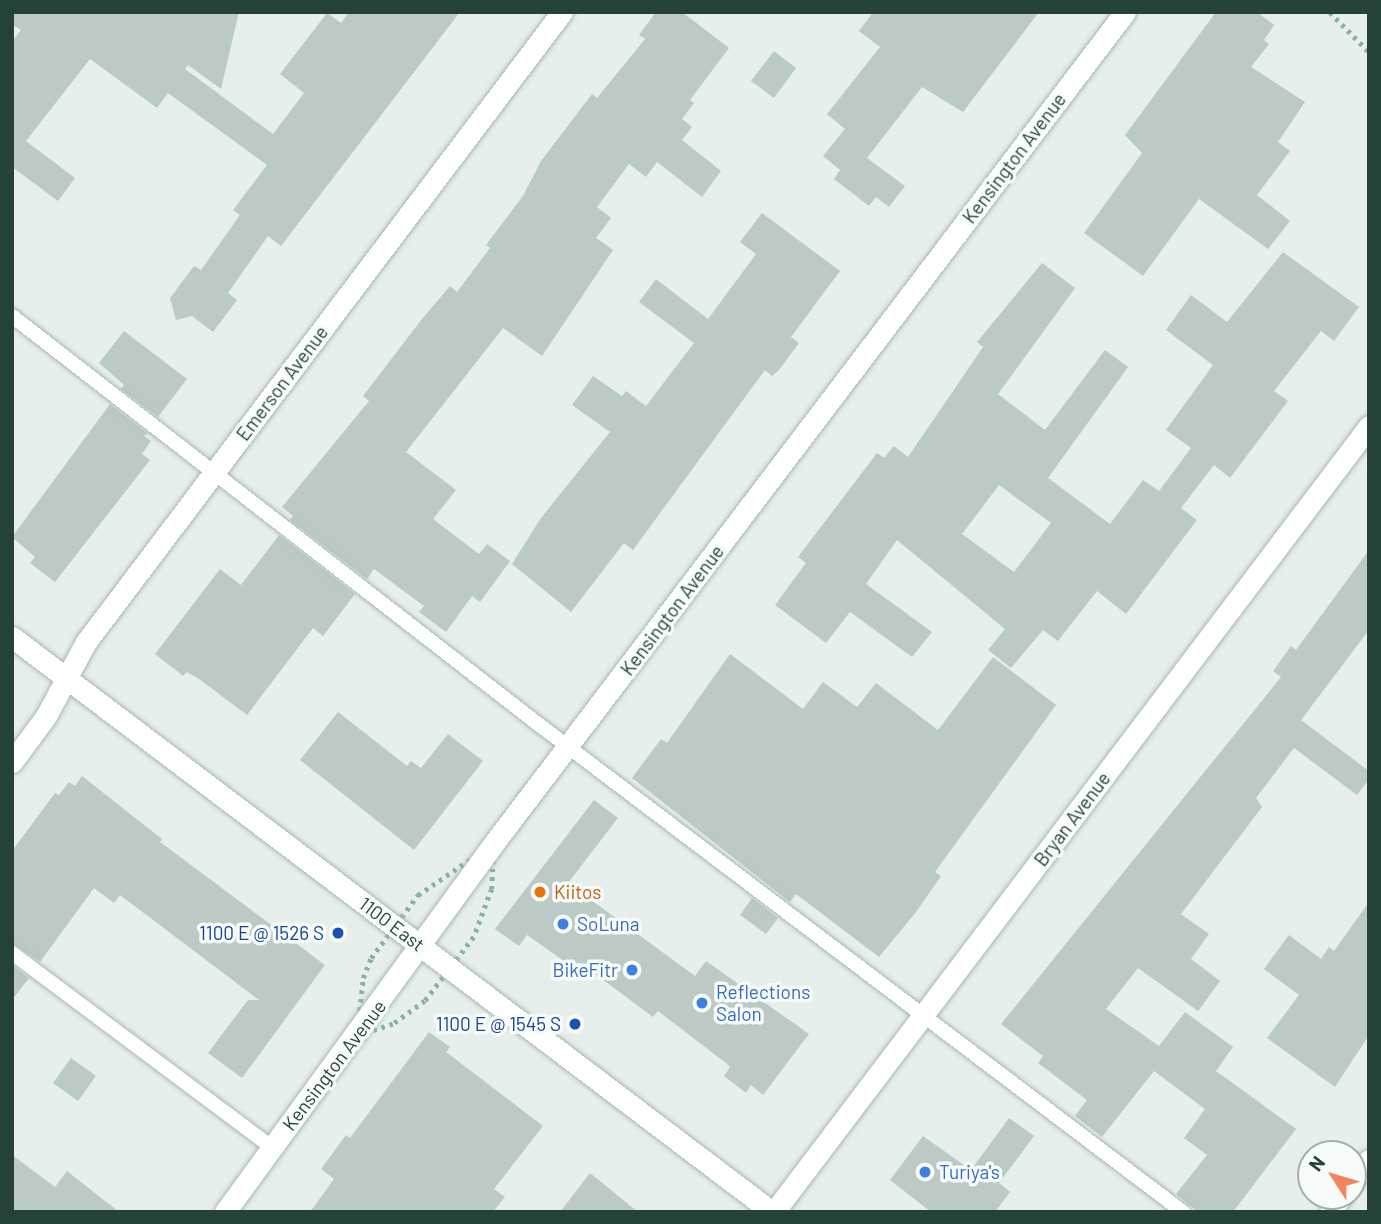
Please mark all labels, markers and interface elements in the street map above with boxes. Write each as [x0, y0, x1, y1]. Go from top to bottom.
street label: Kensington Avenue [958, 88, 1070, 228]
street label: Emerson Avenue [231, 321, 333, 445]
street label: Kensington Avenue [616, 540, 728, 680]
street label: Bryan Avenue [1029, 767, 1115, 871]
place label: Kiitos [554, 881, 601, 903]
marker: Kiitos [532, 884, 548, 900]
street label: 1100 East [355, 892, 429, 956]
place label: SoLuna [577, 913, 639, 935]
marker: SoLuna [555, 916, 571, 932]
place label: 1100 E @ 1526 S [199, 922, 324, 944]
marker: 1100 E @ 1526 S [330, 925, 346, 941]
place label: BikeFitr [552, 959, 618, 981]
marker: BikeFitr [624, 962, 640, 978]
place label: Reflections Salon [716, 981, 810, 1025]
street label: Kensington Avenue [278, 995, 390, 1135]
marker: Reflections Salon [694, 995, 710, 1011]
place label: 1100 E @ 1545 S [436, 1013, 561, 1035]
marker: 1100 E @ 1545 S [567, 1016, 583, 1032]
north arrow [1297, 1140, 1367, 1210]
text: N [1303, 1151, 1329, 1175]
place label: Turiya's [939, 1161, 1000, 1183]
marker: Turiya's [917, 1164, 933, 1180]

